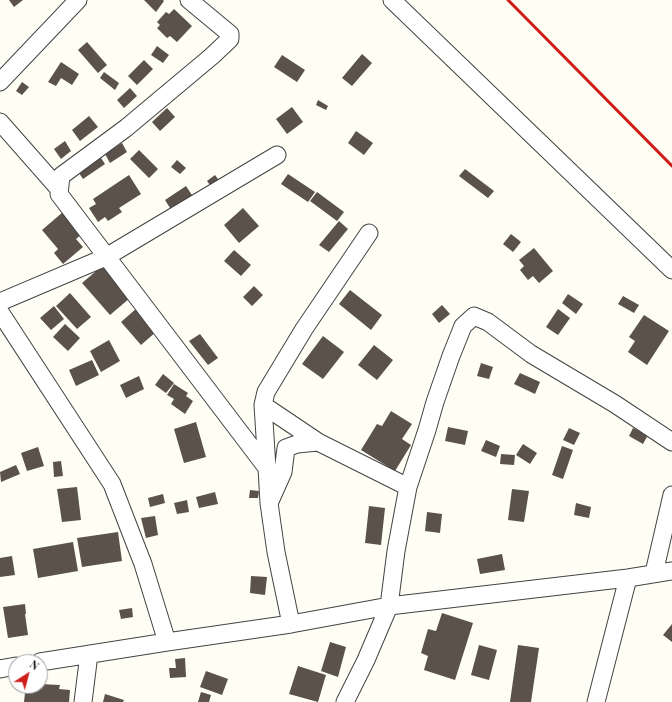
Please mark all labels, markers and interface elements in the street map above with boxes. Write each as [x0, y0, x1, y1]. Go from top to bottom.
north arrow [8, 654, 48, 694]
text: N [27, 656, 42, 673]

